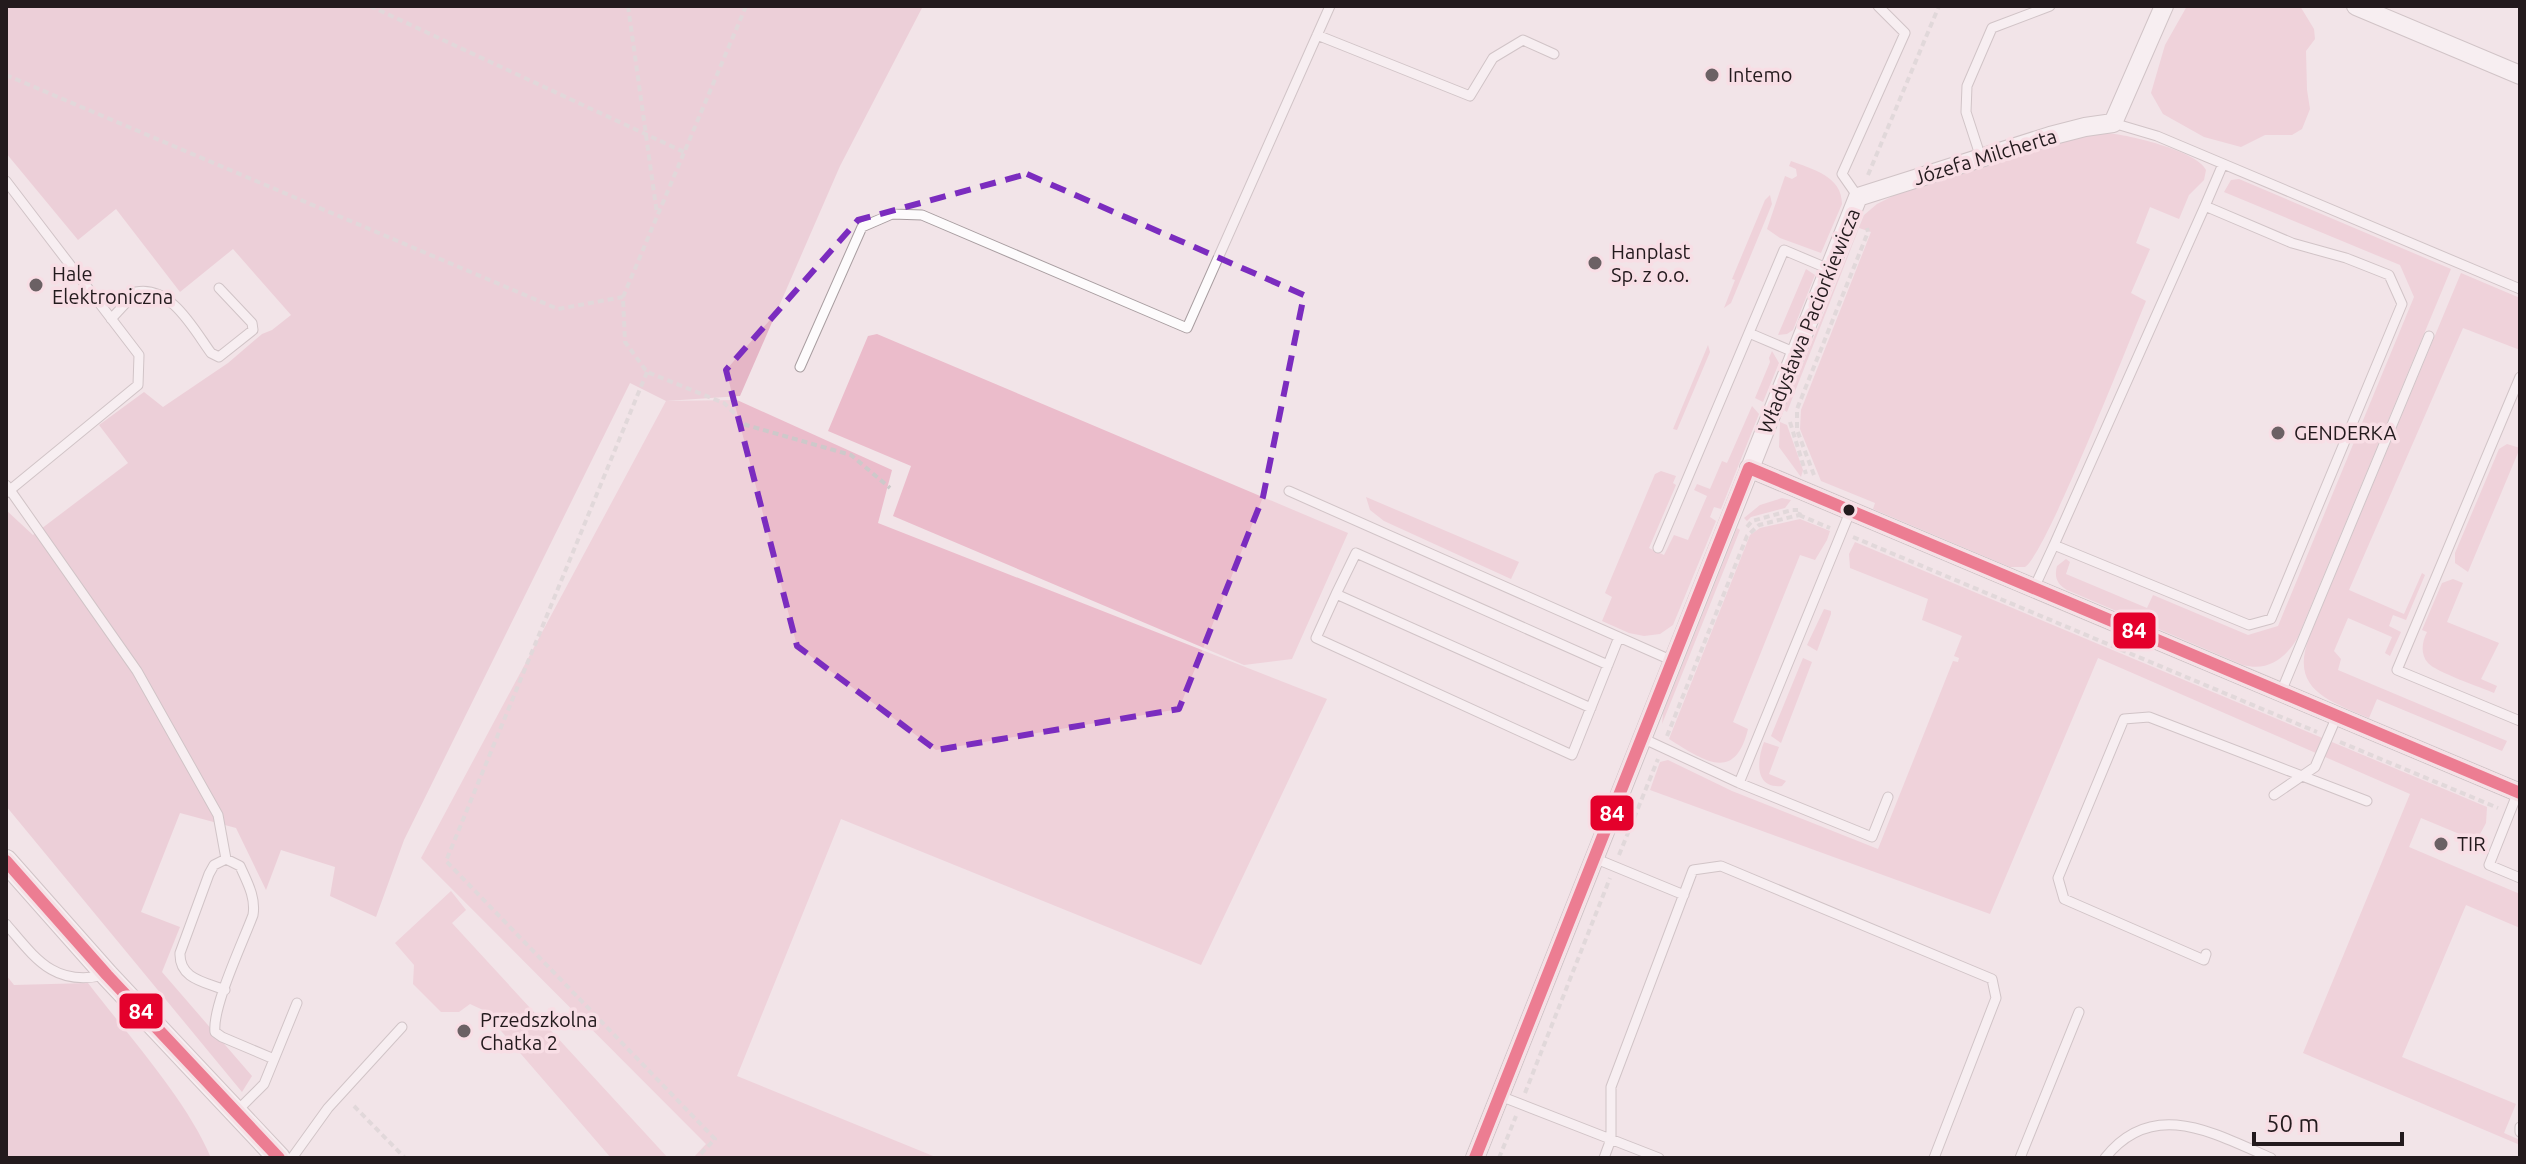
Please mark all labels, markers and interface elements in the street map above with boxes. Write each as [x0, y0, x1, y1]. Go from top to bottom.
place label: Intemo [1728, 63, 1792, 86]
marker: Intemo [1703, 66, 1721, 84]
street label: Józefa Milcherta [1910, 124, 2059, 189]
street label: Władysława Paciorkiewicza [1753, 205, 1864, 437]
place label: Hanplast Sp. z o.o. [1611, 240, 1691, 286]
marker: Hanplast Sp. z o.o. [1586, 254, 1604, 272]
place label: Hale Elektroniczna [52, 262, 173, 308]
marker: Hale Elektroniczna [27, 276, 45, 294]
place label: GENDERKA [2294, 421, 2396, 444]
marker: GENDERKA [2269, 424, 2287, 442]
unlabelled marker [1841, 502, 1857, 518]
line badge: 84 [2112, 611, 2157, 650]
text: 84 [2122, 617, 2146, 642]
line badge: 84 [1589, 794, 1635, 832]
text: 84 [1600, 800, 1624, 825]
place label: TIR [2457, 832, 2486, 855]
marker: TIR [2432, 835, 2450, 853]
line badge: 84 [118, 992, 164, 1030]
text: 84 [129, 998, 153, 1023]
place label: Przedszkolna Chatka 2 [480, 1008, 598, 1054]
marker: Przedszkolna Chatka 2 [455, 1022, 473, 1040]
scale bar [2254, 1096, 2402, 1146]
text: 50 m [2266, 1110, 2319, 1137]

